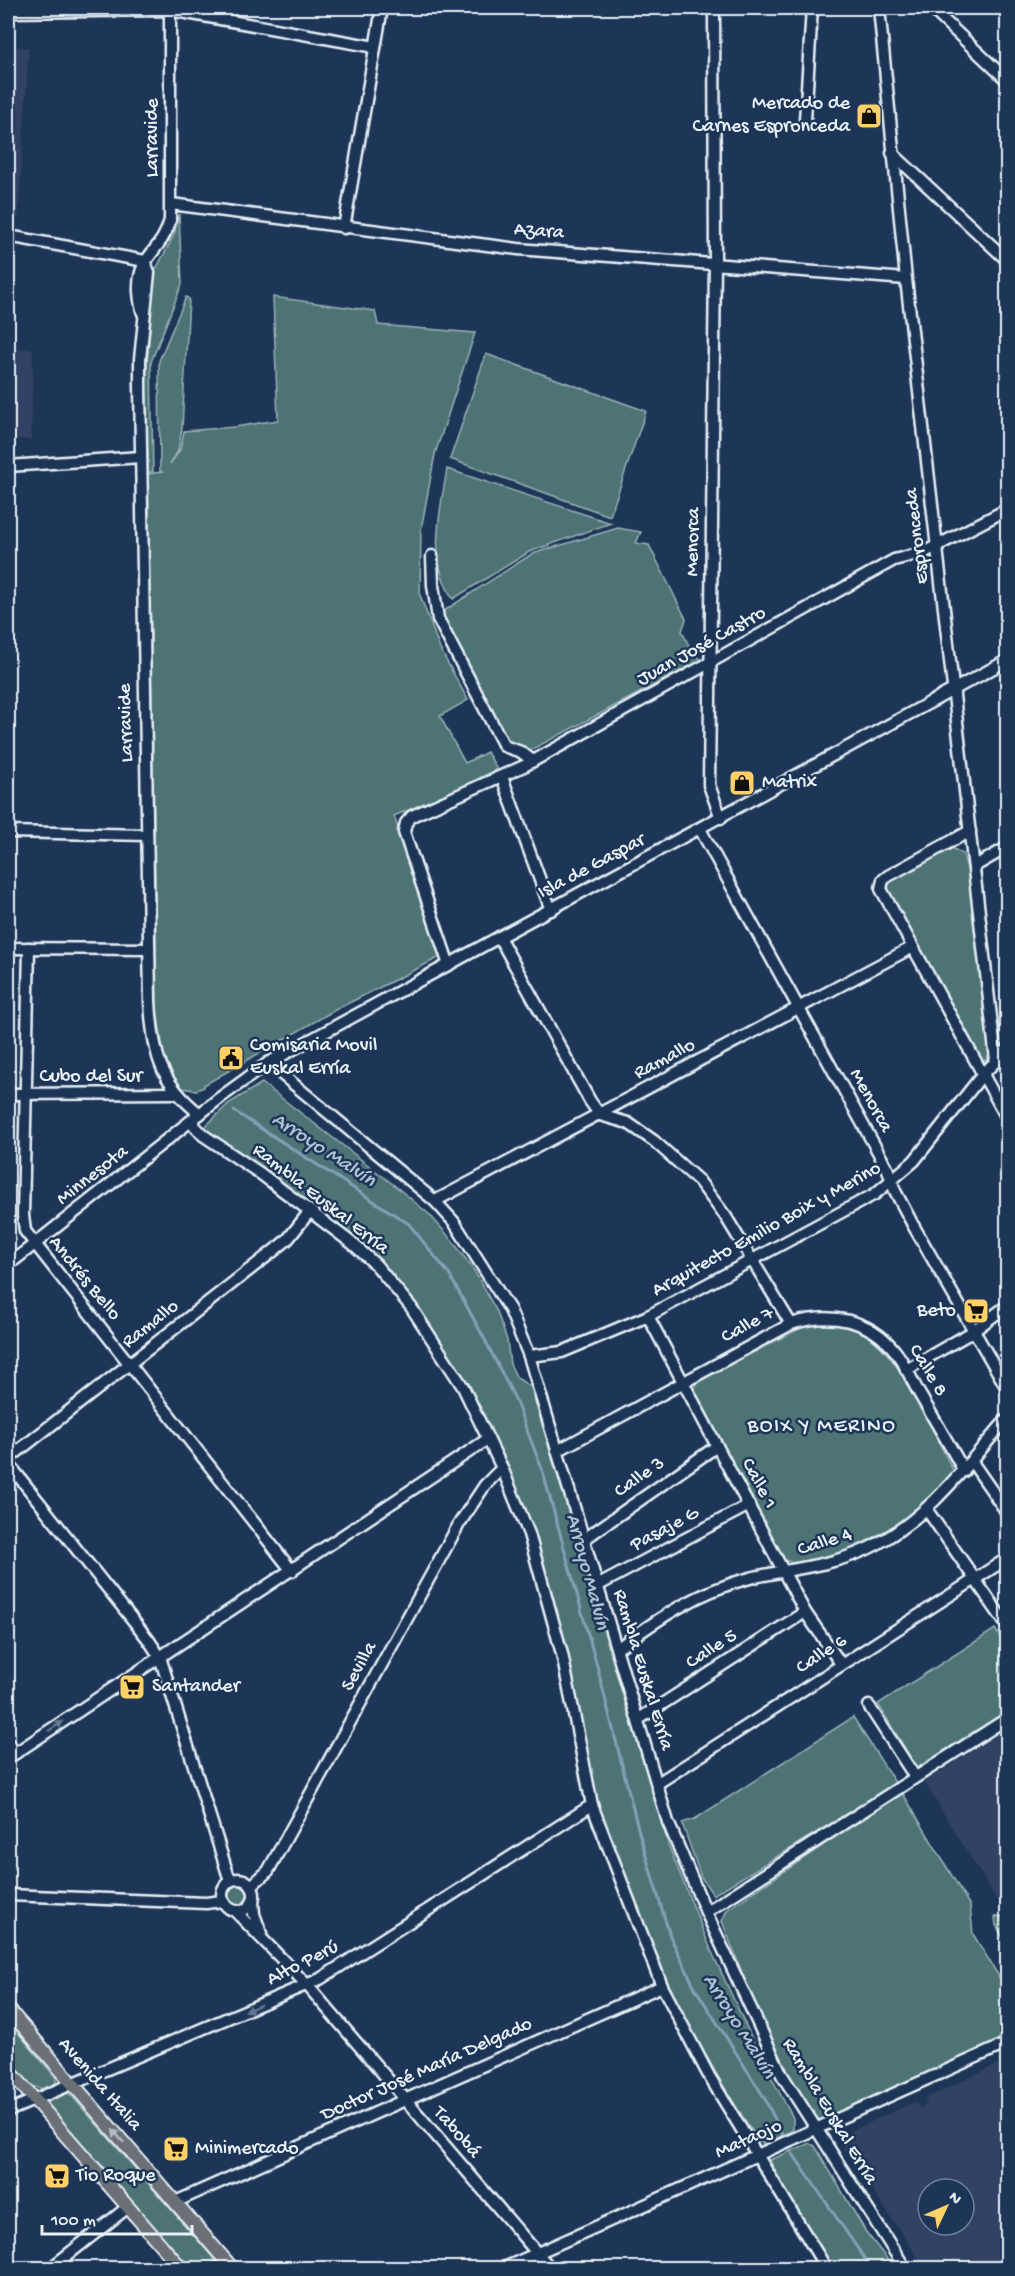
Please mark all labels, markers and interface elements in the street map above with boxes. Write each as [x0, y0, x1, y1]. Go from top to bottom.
place label: Mercado de Carnes Espronceda [692, 93, 851, 139]
street label: Larravide [142, 98, 165, 177]
shop icon: Mercado de Carnes Espronceda [854, 101, 884, 131]
street label: Azara [513, 219, 566, 245]
street label: Espronceda [901, 486, 935, 585]
street label: Menorca [682, 506, 706, 577]
street label: Juan José Castro [634, 602, 770, 692]
street label: Larravide [114, 683, 140, 763]
shop icon: Matrix [727, 768, 757, 798]
place label: Matrix [762, 772, 818, 795]
street label: Isla de Gaspar [534, 828, 651, 905]
street label: Ramallo [630, 1034, 700, 1086]
place label: Comisaria Movil Euskal Erría [250, 1035, 377, 1081]
public building icon: Comisaria Movil Euskal Erría [216, 1043, 246, 1073]
street label: Menorca [843, 1065, 897, 1138]
street label: Cubo del Sur [40, 1066, 144, 1089]
water label: Arroyo Malvín [266, 1108, 381, 1194]
street label: Minnesota [53, 1140, 134, 1211]
street label: Rambla Euskal Erría [247, 1140, 394, 1261]
street label: Arquitecto Emilio Boix y Merino [648, 1157, 886, 1303]
street label: Andrés Bello [43, 1232, 125, 1326]
street label: Ramallo [118, 1296, 184, 1354]
supermarket icon: Beto [961, 1296, 991, 1326]
place label: Beto [916, 1300, 956, 1323]
street label: Calle 7 [718, 1302, 779, 1349]
street label: Calle 8 [903, 1341, 951, 1401]
district label: BOIX Y MERINO [747, 1415, 896, 1440]
street label: Calle 3 [610, 1452, 670, 1504]
street label: Calle 1 [735, 1455, 781, 1513]
street label: Pasaje G [626, 1502, 704, 1558]
water label: Arroyo Malvín [559, 1511, 614, 1634]
street label: Calle 4 [795, 1524, 855, 1562]
street label: Rambla Euskal Erría [607, 1587, 678, 1754]
street label: Calle 5 [682, 1625, 742, 1675]
street label: Calle 6 [792, 1630, 852, 1680]
street label: Sevilla [337, 1638, 383, 1696]
supermarket icon: Santander [117, 1672, 147, 1702]
place label: Santander [152, 1676, 242, 1699]
one-way arrow [48, 1721, 64, 1732]
street label: Alto Perú [263, 1936, 343, 1992]
water label: Arroyo Malvín [696, 1970, 781, 2085]
one-way arrow [244, 2004, 262, 2013]
street label: Doctor José María Delgado [316, 2013, 536, 2128]
street label: Avenida Italia [52, 2034, 146, 2137]
street label: Rambla Euskal Erría [776, 2034, 882, 2190]
street label: Tabobá [427, 2102, 485, 2164]
street label: Mataojo [712, 2115, 786, 2165]
one-way arrow [112, 2129, 125, 2144]
supermarket icon: Minimercado [161, 2134, 191, 2164]
place label: Minimercado [195, 2138, 299, 2161]
supermarket icon: Tio Roque [42, 2161, 72, 2191]
place label: Tio Roque [75, 2165, 156, 2188]
north arrow [916, 2177, 976, 2237]
text: N [944, 2189, 965, 2210]
scale bar [42, 2198, 192, 2236]
text: 100 m [50, 2211, 96, 2232]

